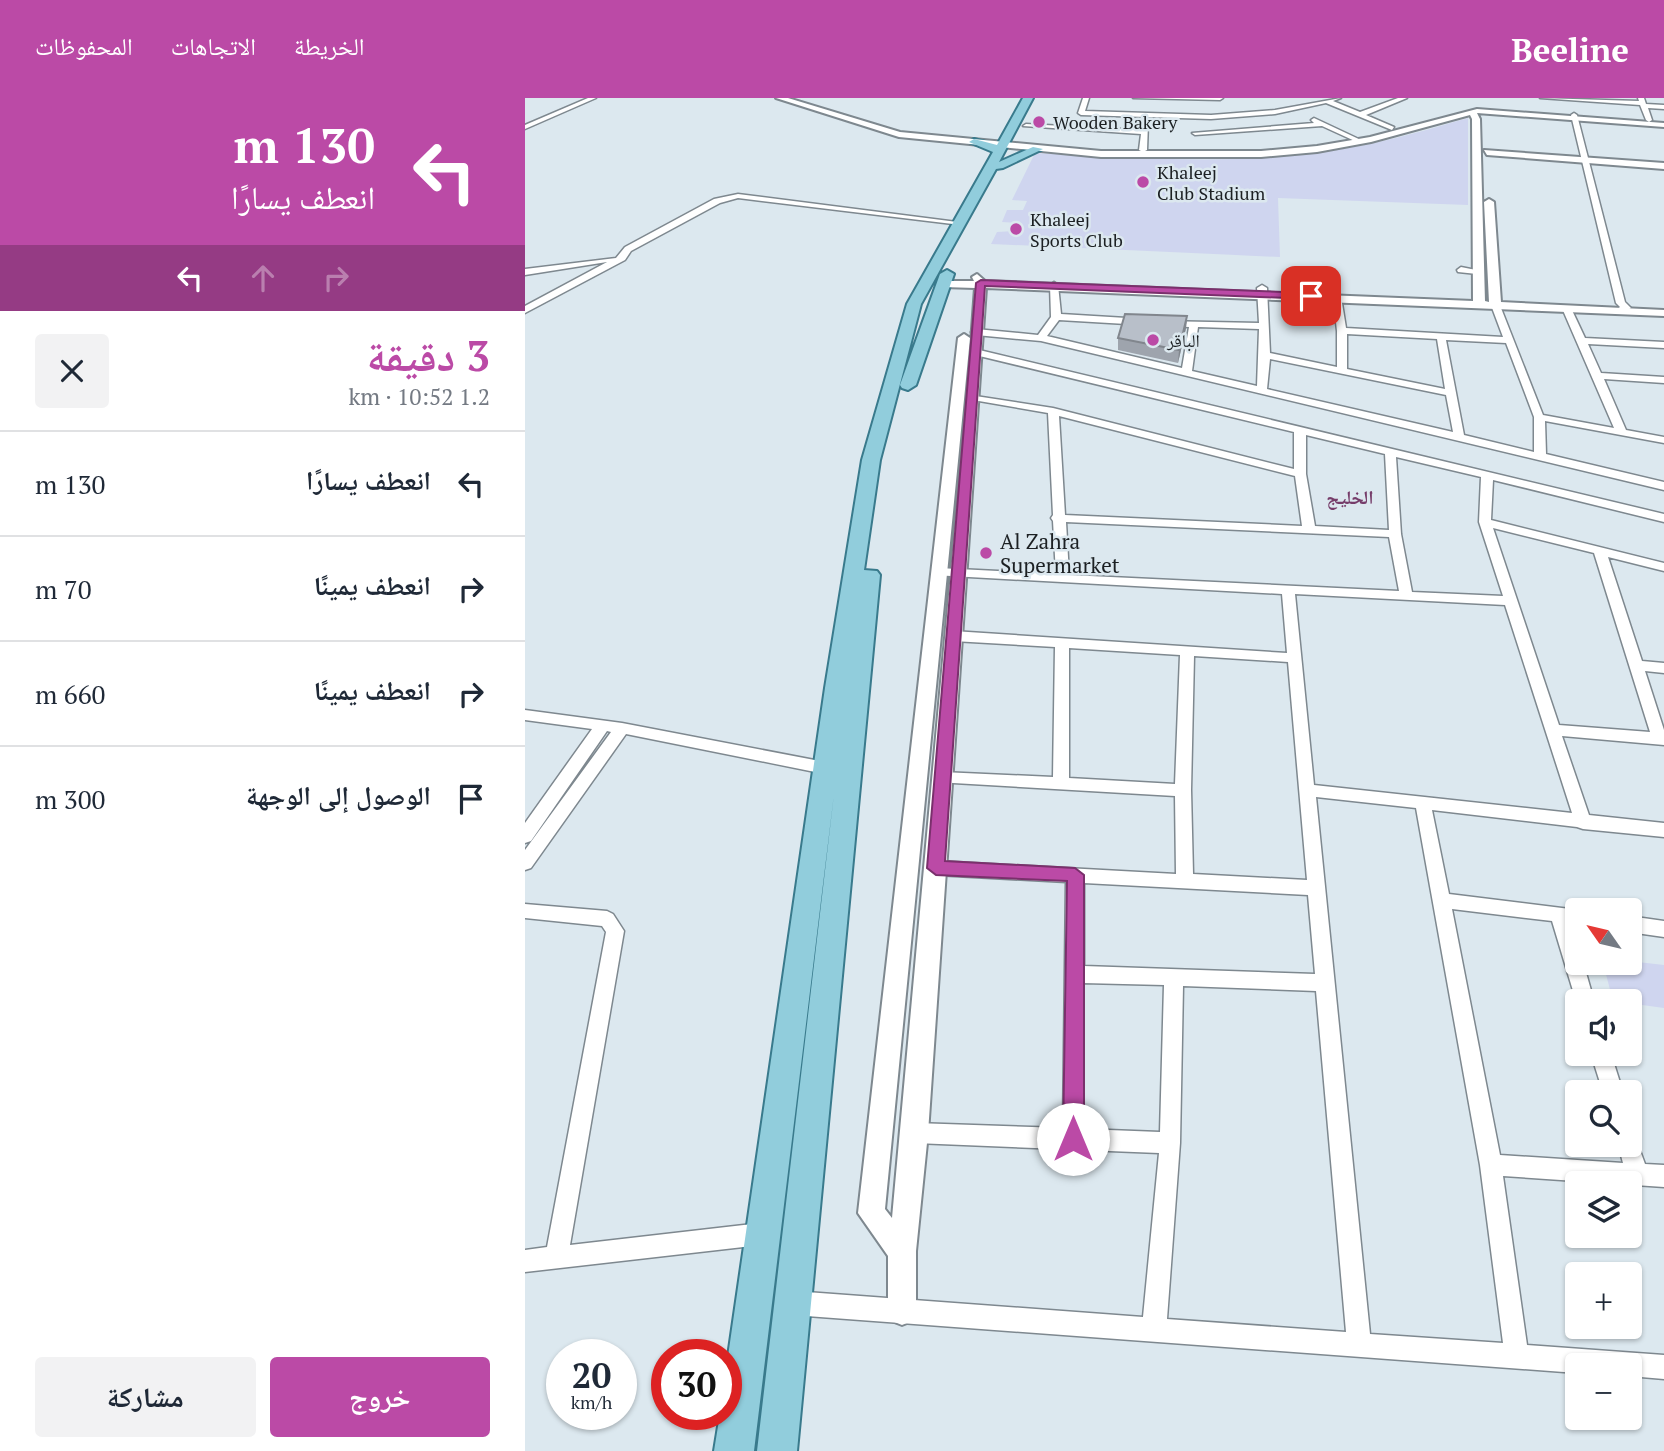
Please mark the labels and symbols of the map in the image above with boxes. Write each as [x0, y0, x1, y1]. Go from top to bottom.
place label: Wooden Bakery [1053, 110, 1178, 134]
marker: Wooden Bakery [1031, 114, 1047, 130]
place label: Khaleej Club Stadium [1157, 160, 1266, 205]
marker: Khaleej Club Stadium [1135, 174, 1151, 190]
place label: Khaleej Sports Club [1030, 207, 1123, 252]
marker: Khaleej Sports Club [1008, 221, 1024, 237]
pin [1281, 266, 1341, 326]
place label: الباقر [1166, 328, 1200, 352]
marker: الباقر [1145, 332, 1161, 348]
district label: الخليج [1326, 484, 1374, 510]
place label: Al Zahra Supermarket [1000, 527, 1120, 579]
marker: Al Zahra Supermarket [978, 545, 994, 561]
north arrow [1565, 898, 1641, 975]
position arrow [1036, 1102, 1110, 1176]
speed limit sign: 30 [651, 1339, 742, 1430]

